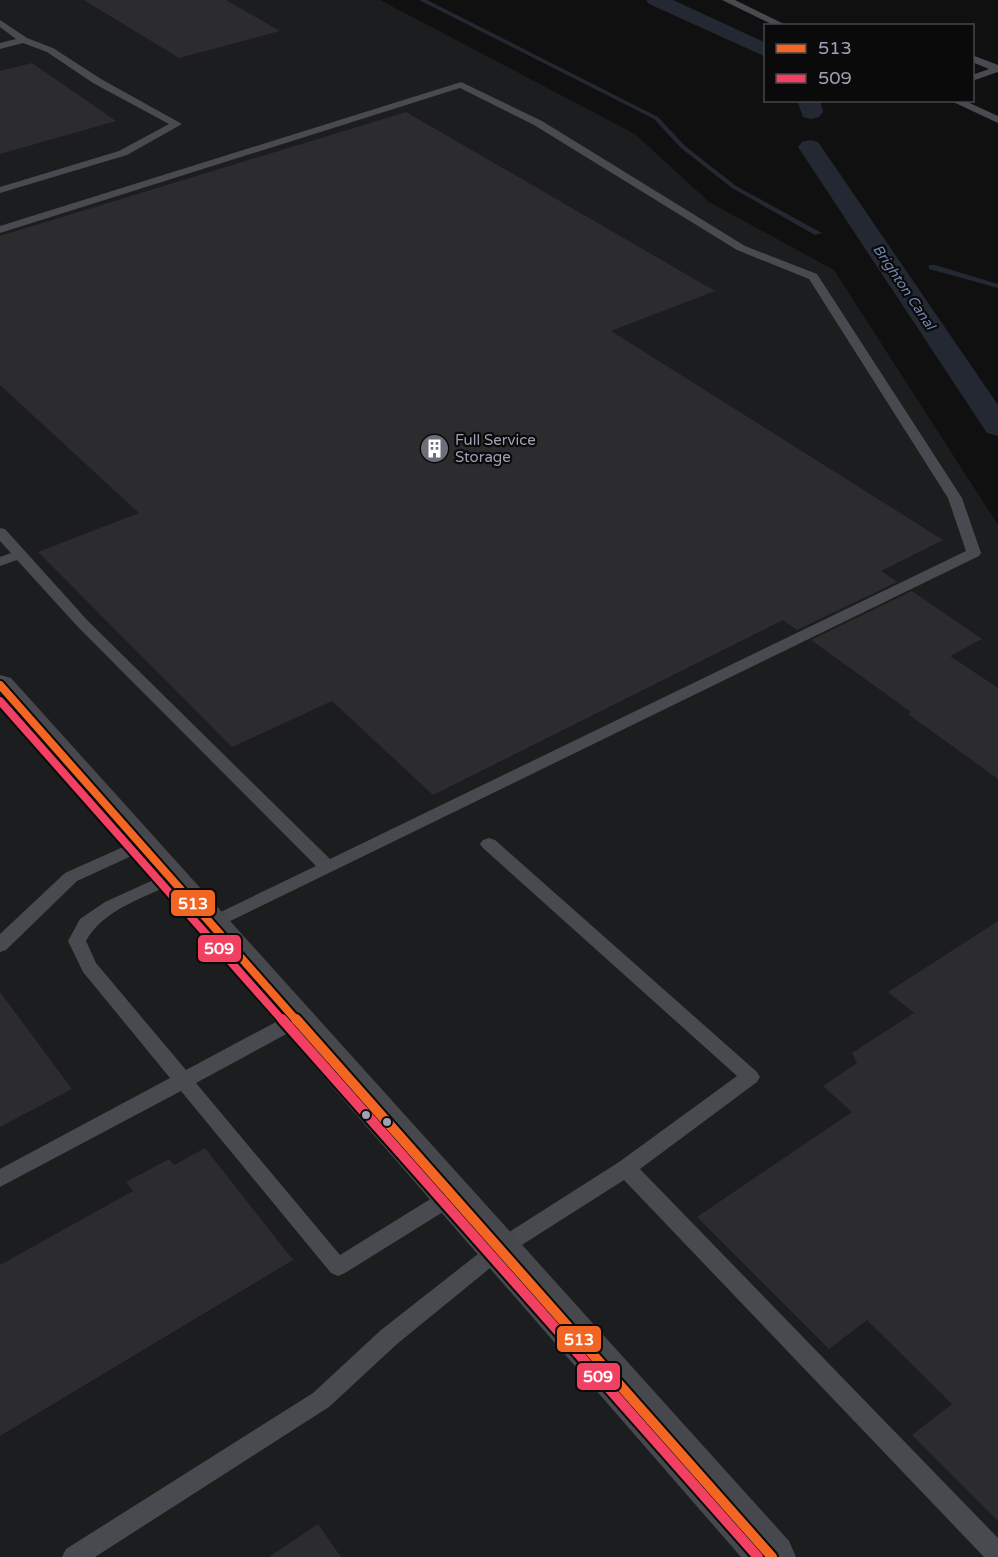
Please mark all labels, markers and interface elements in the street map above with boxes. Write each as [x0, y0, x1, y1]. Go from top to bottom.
legend [764, 24, 974, 102]
text: 513 [818, 37, 852, 59]
text: 509 [818, 67, 852, 89]
water label: Brighton Canal [869, 241, 940, 334]
place label: Full Service Storage [455, 431, 536, 466]
building icon: Full Service Storage [418, 433, 450, 465]
line badge: 513 [170, 889, 216, 917]
text: 513 [178, 894, 208, 914]
line badge: 509 [197, 934, 242, 963]
text: 509 [204, 939, 234, 959]
unlabelled marker [360, 1109, 372, 1121]
unlabelled marker [381, 1116, 393, 1128]
line badge: 513 [556, 1325, 602, 1353]
text: 513 [564, 1330, 594, 1350]
line badge: 509 [576, 1362, 621, 1391]
text: 509 [583, 1367, 613, 1387]

